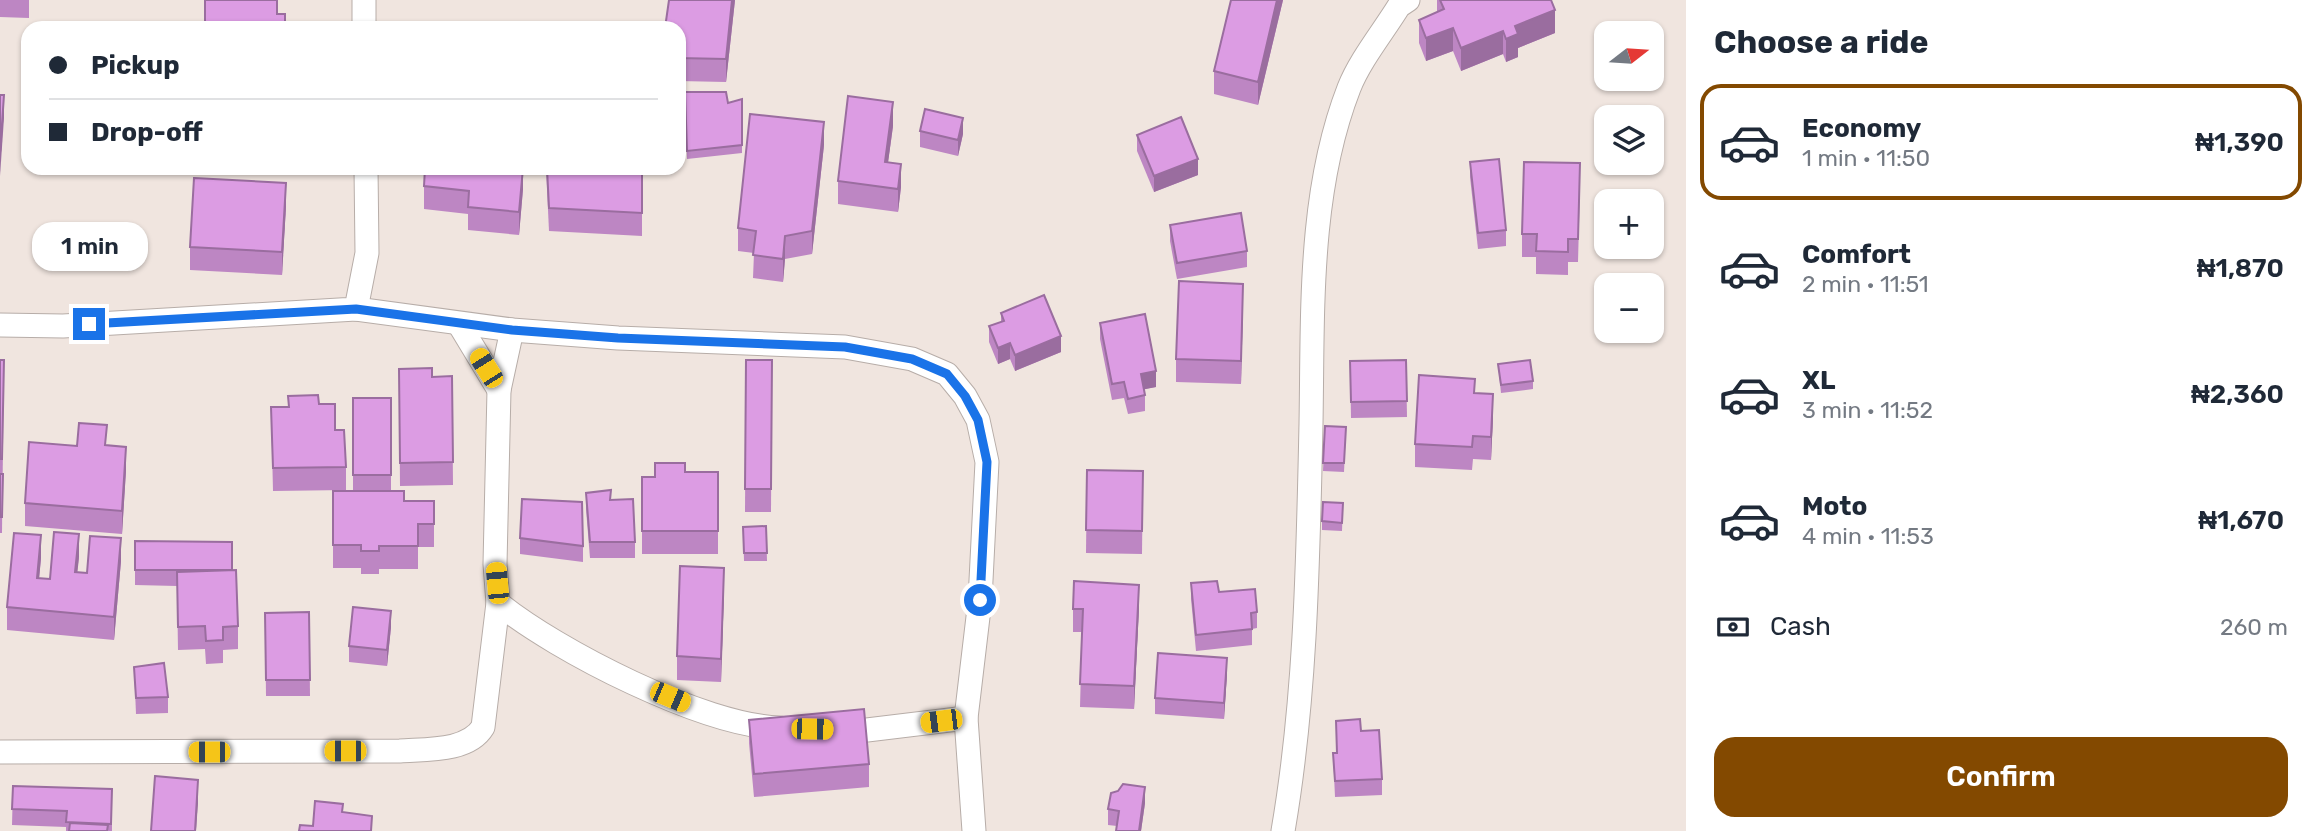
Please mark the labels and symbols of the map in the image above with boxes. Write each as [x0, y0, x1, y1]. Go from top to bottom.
north arrow [1594, 21, 1664, 91]
callout: 1 min [31, 222, 147, 272]
route end [73, 308, 105, 340]
car [466, 345, 507, 391]
car [485, 561, 510, 605]
route start [964, 584, 996, 616]
car [647, 679, 694, 715]
car [919, 708, 964, 734]
car [791, 718, 834, 740]
car [325, 741, 367, 762]
car [189, 742, 231, 763]

